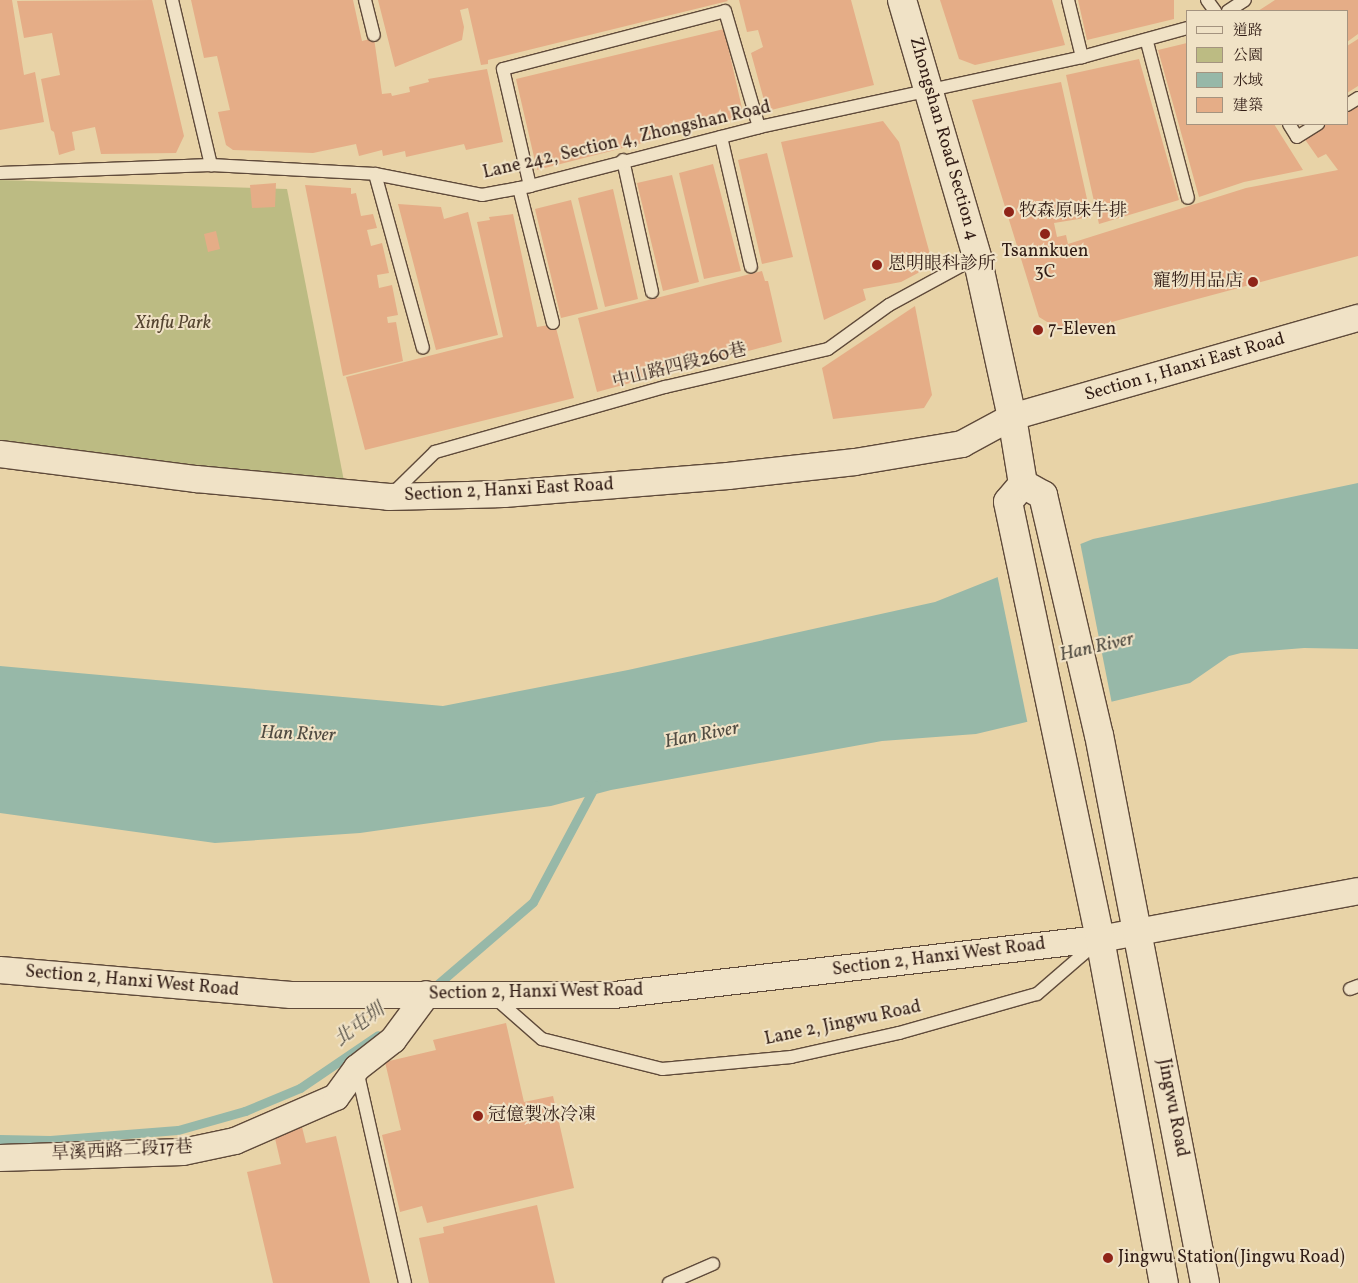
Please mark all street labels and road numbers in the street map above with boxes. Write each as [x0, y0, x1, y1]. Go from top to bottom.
street label: Zhongshan Road Section 4 [904, 35, 982, 243]
street label: Lane 242, Section 4, Zhongshan Road [481, 97, 773, 185]
street label: Section 1, Hanxi East Road [1082, 329, 1288, 407]
street label: 中山路四段260巷 [611, 340, 749, 394]
street label: Section 2, Hanxi East Road [404, 475, 614, 507]
street label: Section 2, Hanxi West Road [831, 934, 1047, 982]
street label: Section 2, Hanxi West Road [24, 962, 240, 1002]
street label: Section 2, Hanxi West Road [428, 980, 644, 1006]
street label: Lane 2, Jingwu Road [763, 997, 923, 1051]
street label: Jingwu Road [1152, 1057, 1192, 1159]
street label: 旱溪西路二段17巷 [51, 1138, 193, 1166]

